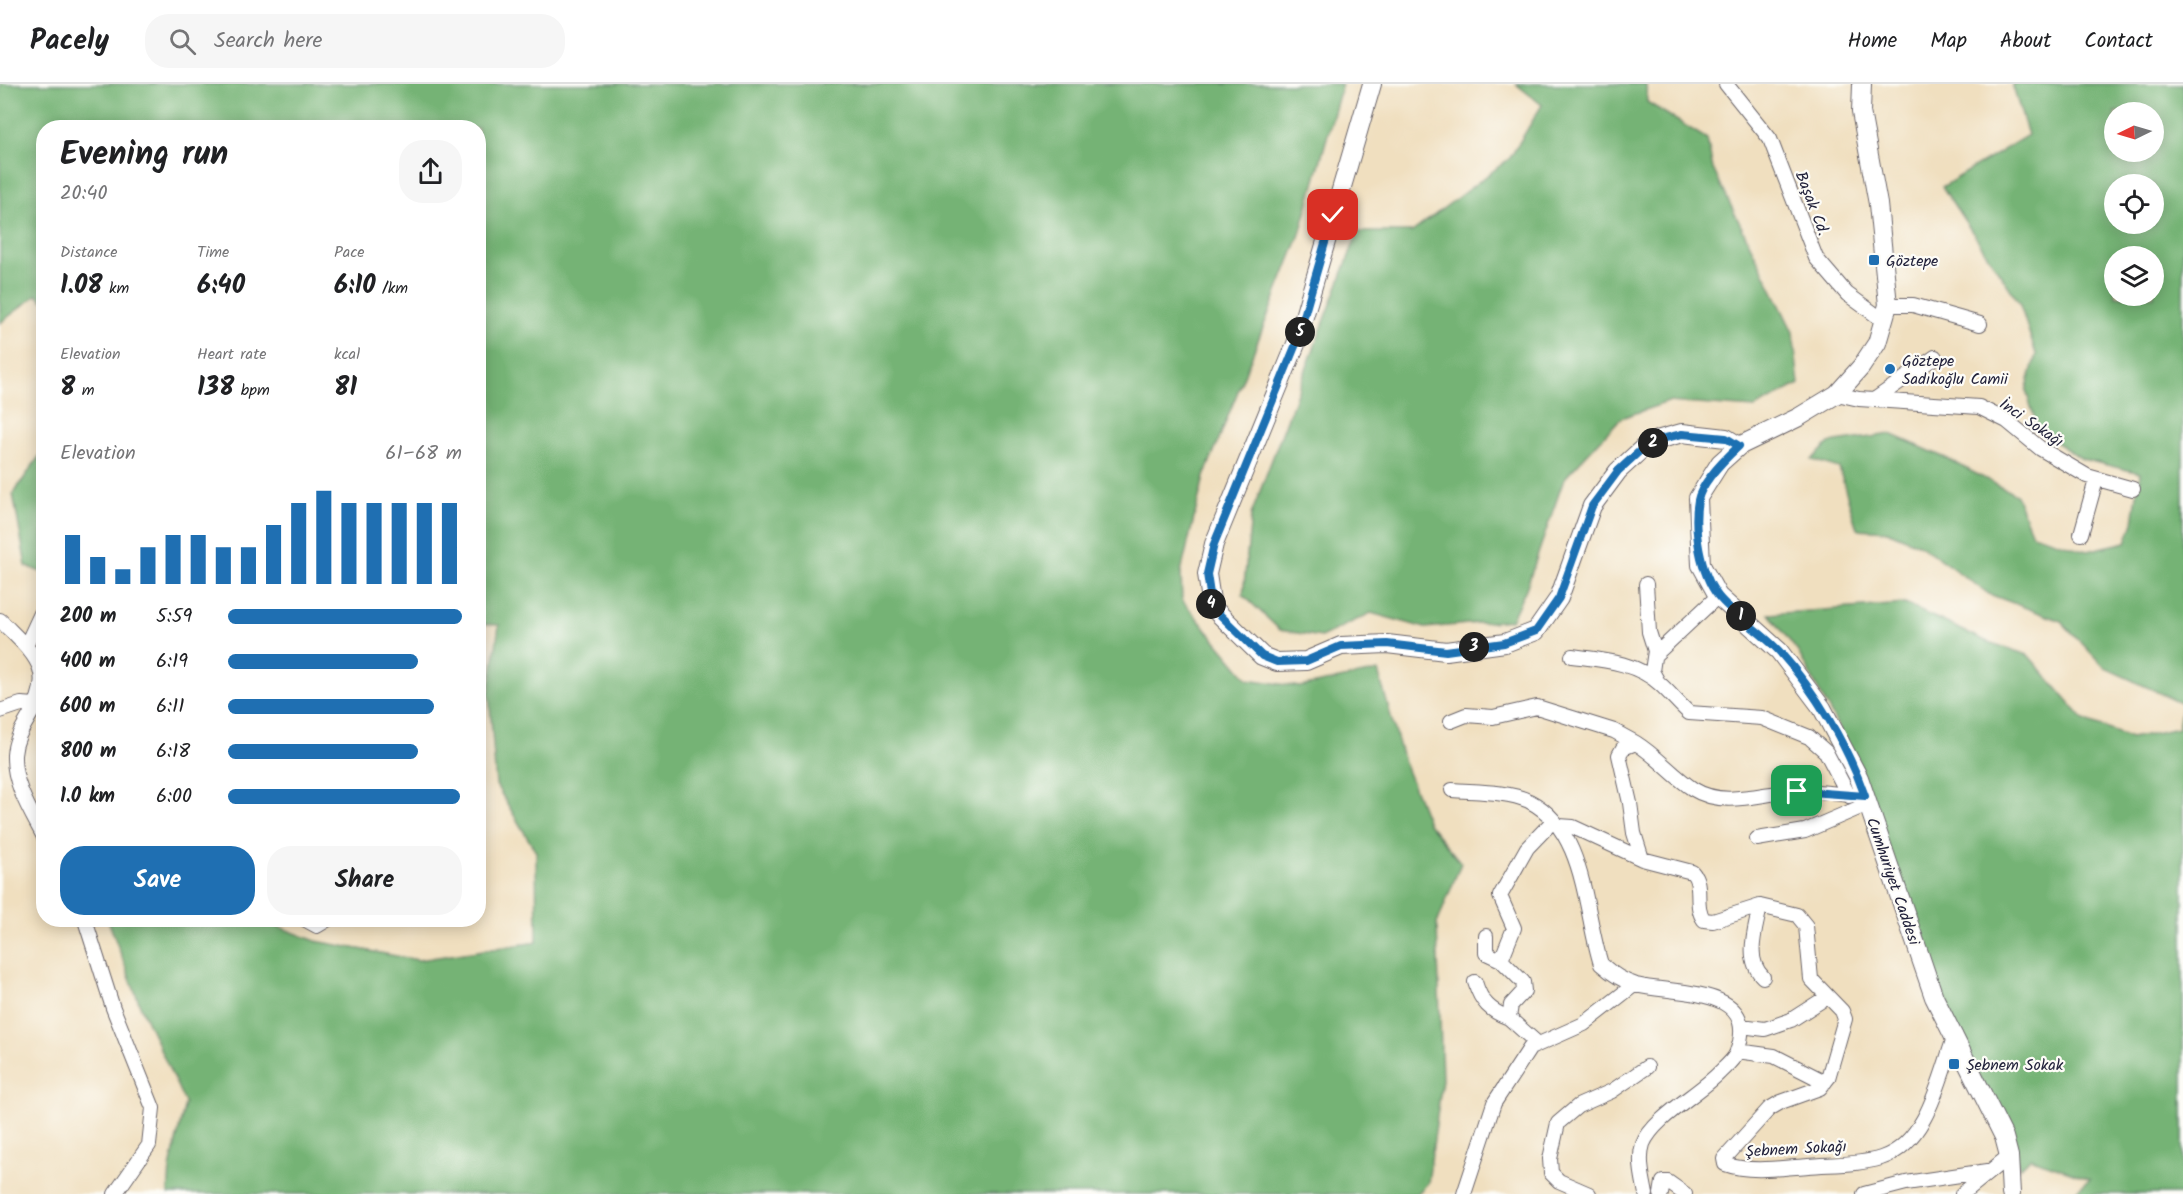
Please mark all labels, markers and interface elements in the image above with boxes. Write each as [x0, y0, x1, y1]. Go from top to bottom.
search box [145, 14, 565, 68]
text: Pacely [30, 19, 109, 64]
text: Search here [214, 24, 323, 59]
icon: search [166, 25, 199, 58]
text: Home [1848, 25, 1897, 58]
text: Map [1930, 25, 1967, 58]
text: About [2000, 25, 2051, 58]
text: Contact [2084, 25, 2153, 58]
north arrow [2104, 102, 2164, 162]
map controls [2104, 102, 2164, 306]
text: Evening run [60, 129, 228, 182]
button: share [399, 140, 462, 203]
street label: Başak Cd. [1788, 168, 1835, 239]
button: locate [2104, 174, 2164, 234]
text: 20:40 [60, 178, 108, 210]
pin [1307, 189, 1358, 240]
icon: check [1316, 198, 1349, 231]
text: Distance [60, 240, 118, 265]
text: Time [197, 240, 229, 265]
text: Pace [334, 240, 365, 265]
button: layers [2104, 246, 2164, 306]
place label: Göztepe [1886, 249, 1938, 274]
marker: Göztepe [1867, 253, 1881, 267]
text: 1.08 [60, 265, 103, 307]
text: 6:40 [197, 265, 245, 307]
text: 6:10 [334, 265, 376, 307]
text: km [103, 276, 129, 301]
text: /km [376, 276, 408, 301]
pin: 5 [1285, 317, 1315, 347]
text: 5 [1296, 319, 1304, 344]
text: Elevation [60, 342, 121, 367]
text: Heart rate [197, 342, 267, 367]
text: kcal [334, 342, 360, 367]
place label: Göztepe Sadıkoğlu Camii [1902, 349, 2009, 392]
marker: Göztepe Sadıkoğlu Camii [1883, 362, 1897, 376]
text: 8 [60, 367, 75, 409]
text: 138 [197, 367, 234, 409]
text: 81 [334, 367, 357, 409]
text: m [75, 378, 95, 403]
text: bpm [234, 378, 270, 403]
street label: İnci Sokağı [1994, 392, 2069, 454]
pin: 2 [1638, 428, 1668, 458]
text: 2 [1648, 430, 1658, 455]
text: Elevation [60, 438, 136, 470]
text: 61–68 m [385, 438, 462, 470]
pin: 4 [1196, 589, 1226, 619]
text: 4 [1207, 591, 1215, 616]
text: 200 m [60, 601, 116, 633]
text: 5:59 [156, 601, 192, 633]
pin: 1 [1726, 601, 1756, 631]
text: 1 [1739, 603, 1743, 628]
pin: 3 [1459, 632, 1489, 662]
text: 3 [1470, 634, 1478, 659]
text: 400 m [60, 646, 116, 678]
text: 6:19 [156, 646, 188, 678]
text: 600 m [60, 691, 115, 723]
text: 6:11 [156, 691, 185, 723]
text: 800 m [60, 736, 116, 768]
text: 6:18 [156, 736, 190, 768]
pin [1771, 765, 1822, 816]
icon: arrive [1780, 774, 1813, 807]
text: 1.0 km [60, 781, 115, 813]
text: 6:00 [156, 781, 192, 813]
street label: Cumhuriyet Caddesi [1859, 814, 1927, 950]
button: Save [60, 846, 255, 915]
button: Share [267, 846, 462, 915]
place label: Şebnem Sokak [1966, 1053, 2064, 1078]
marker: Şebnem Sokak [1947, 1057, 1961, 1071]
street label: Şebnem Sokağı [1745, 1134, 1847, 1165]

